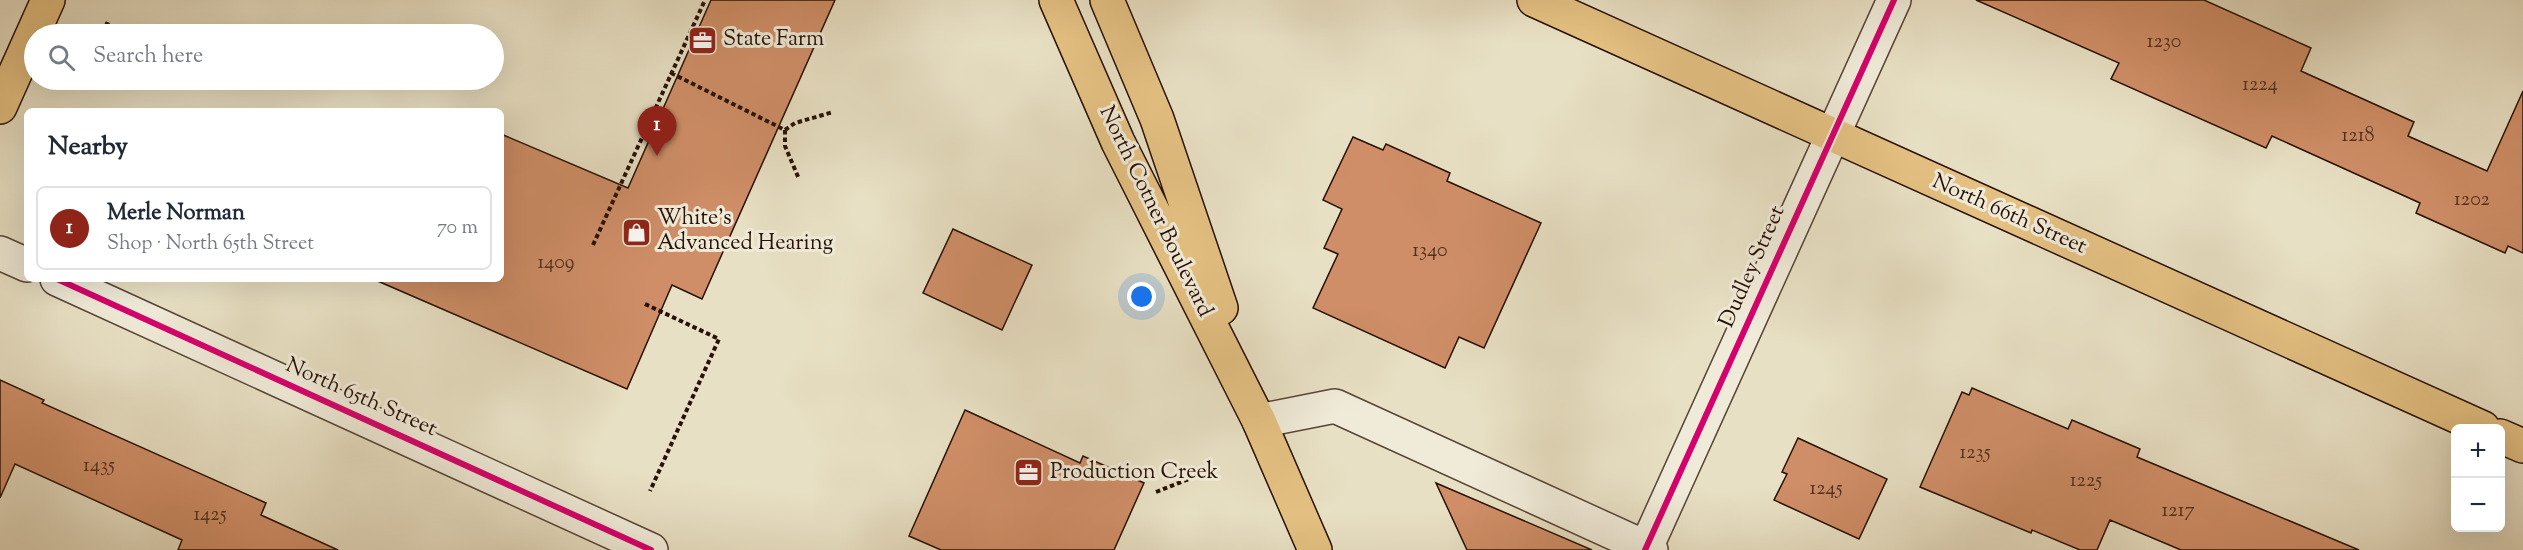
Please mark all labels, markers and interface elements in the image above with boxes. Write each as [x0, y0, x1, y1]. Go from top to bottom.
search box [24, 24, 504, 90]
office icon: State Farm [686, 24, 718, 56]
place label: State Farm [723, 24, 824, 56]
house number: 1230 [2147, 28, 2181, 57]
icon: search [45, 41, 78, 74]
text: Search here [93, 41, 203, 73]
house number: 1224 [2242, 71, 2278, 100]
street label: North Cotner Boulevard [1090, 101, 1220, 323]
pin: 1 [638, 106, 676, 156]
house number: 1218 [2342, 122, 2374, 151]
text: Nearby [48, 129, 128, 166]
street label: North 66th Street [1927, 167, 2092, 264]
house number: 1202 [2454, 186, 2490, 215]
text: Merle Norman [107, 198, 245, 230]
street label: Dudley Street [1712, 200, 1794, 333]
place label: White's Advanced Hearing [657, 203, 834, 260]
text: 1 [66, 214, 73, 243]
text: 70 m [437, 214, 478, 243]
shop icon: White's Advanced Hearing [620, 216, 652, 248]
text: Shop · North 65th Street [107, 230, 314, 259]
house number: 1340 [1412, 237, 1448, 266]
house number: 1409 [538, 249, 575, 278]
your location [1127, 282, 1156, 311]
street label: North 65th Street [280, 350, 442, 446]
map controls [2451, 424, 2505, 532]
button: + [2451, 424, 2505, 478]
house number: 1235 [1959, 439, 1991, 468]
house number: 1435 [83, 452, 115, 481]
office icon: Production Creek [1013, 457, 1045, 489]
place label: Production Creek [1050, 457, 1219, 489]
house number: 1225 [2070, 467, 2102, 496]
house number: 1245 [1809, 475, 1843, 504]
button: − [2451, 478, 2505, 532]
house number: 1217 [2162, 497, 2194, 526]
house number: 1425 [193, 501, 227, 530]

